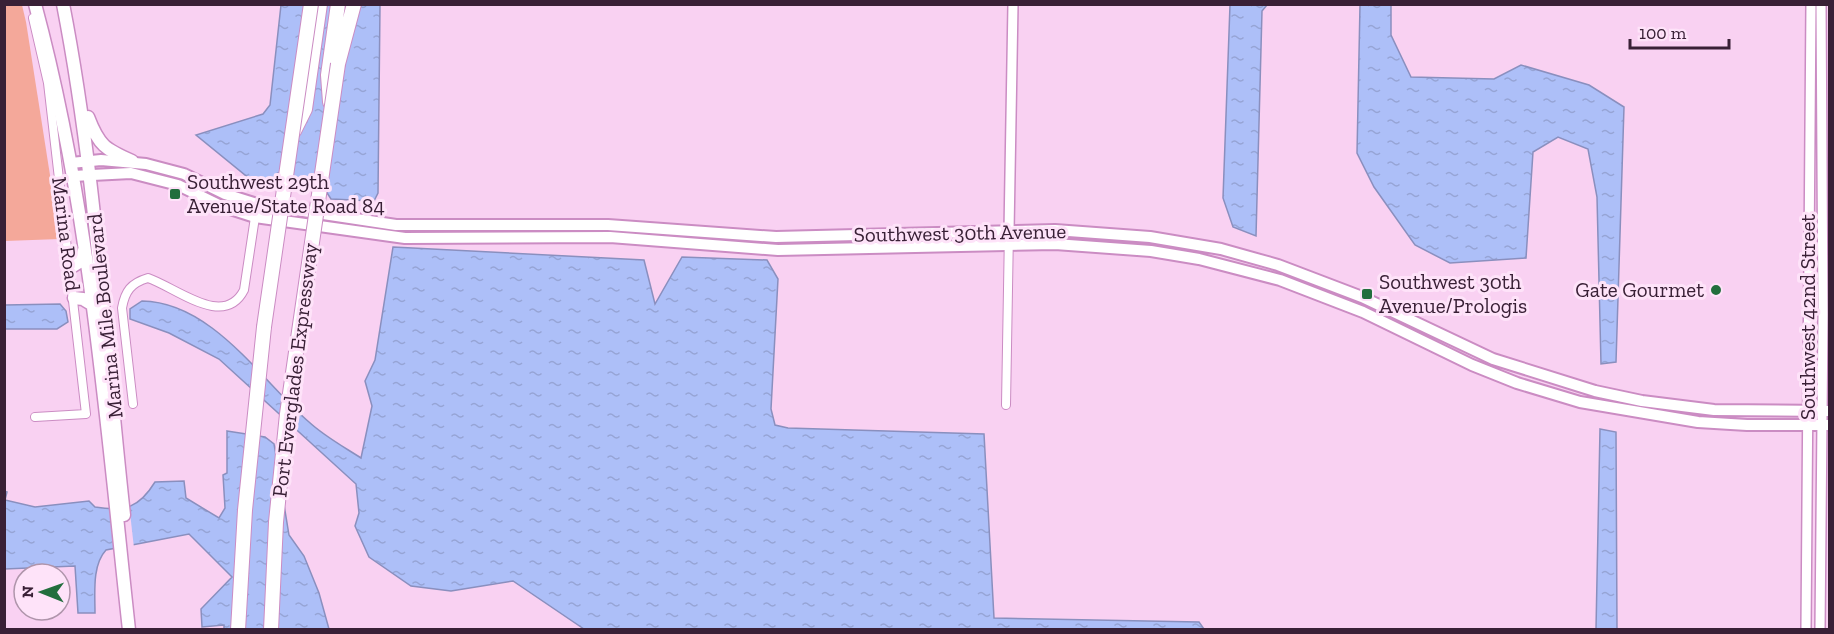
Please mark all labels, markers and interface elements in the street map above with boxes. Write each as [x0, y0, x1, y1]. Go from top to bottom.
scale bar [1630, 12, 1729, 50]
text: 100 m [1639, 22, 1687, 44]
place label: Southwest 29th Avenue/State Road 84 [187, 169, 385, 218]
street label: Marina Road [47, 175, 86, 293]
marker: Southwest 29th Avenue/State Road 84 [168, 187, 182, 201]
street label: Marina Mile Boulevard [81, 212, 128, 420]
street label: Southwest 42nd Street [1795, 214, 1820, 420]
street label: Southwest 30th Avenue [853, 218, 1067, 247]
street label: Port Everglades Expressway [266, 241, 323, 499]
place label: Southwest 30th Avenue/Prologis [1379, 269, 1527, 318]
place label: Gate Gourmet [1575, 277, 1704, 302]
marker: Gate Gourmet [1709, 283, 1723, 297]
marker: Southwest 30th Avenue/Prologis [1360, 287, 1374, 301]
north arrow [12, 562, 72, 622]
text: N [18, 585, 37, 598]

